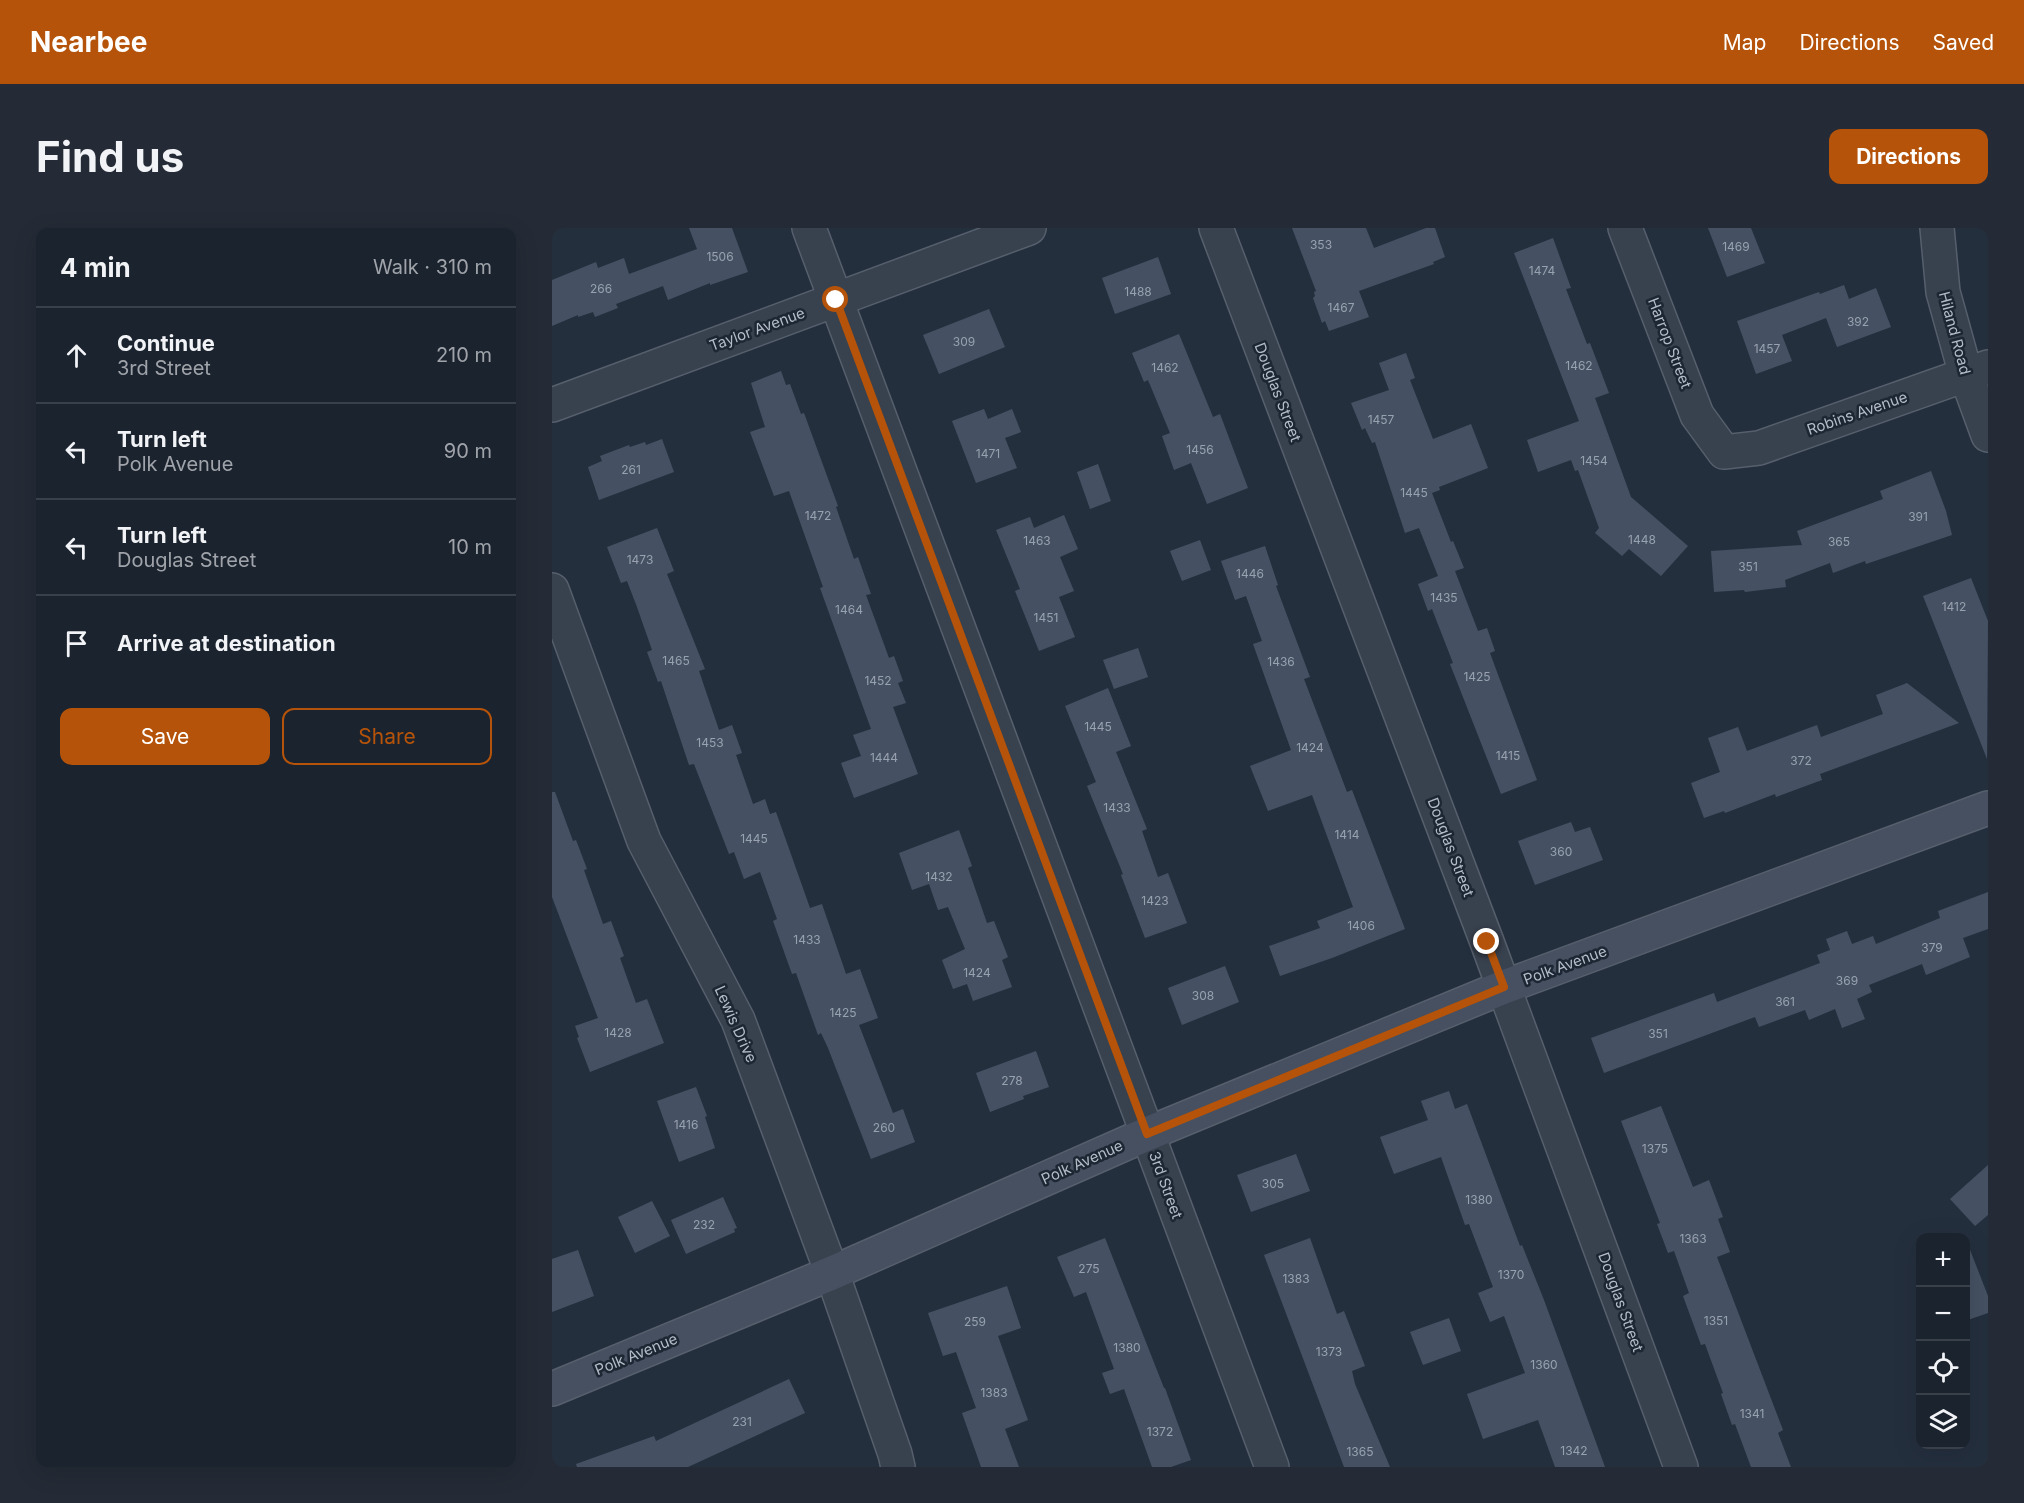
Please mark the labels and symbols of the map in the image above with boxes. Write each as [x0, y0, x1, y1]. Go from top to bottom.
house number: 353 [1310, 237, 1332, 252]
house number: 1469 [1722, 239, 1750, 254]
house number: 1506 [706, 249, 734, 264]
house number: 1474 [1529, 263, 1555, 278]
house number: 266 [590, 281, 612, 296]
house number: 1488 [1124, 284, 1152, 299]
route start [822, 286, 848, 312]
street label: Hiland Road [1935, 289, 1975, 377]
street label: Harrop Street [1644, 295, 1696, 391]
house number: 1467 [1328, 300, 1355, 315]
street label: Taylor Avenue [707, 303, 807, 355]
house number: 392 [1847, 314, 1869, 329]
house number: 309 [953, 334, 975, 349]
street label: Douglas Street [1250, 340, 1306, 444]
house number: 1457 [1754, 341, 1781, 356]
house number: 1462 [1565, 358, 1593, 373]
house number: 1462 [1151, 360, 1179, 375]
street label: Robins Avenue [1804, 387, 1910, 439]
house number: 1457 [1368, 412, 1395, 427]
house number: 1456 [1186, 442, 1214, 457]
house number: 1471 [976, 446, 1000, 461]
house number: 1454 [1580, 453, 1608, 468]
house number: 261 [621, 462, 641, 477]
house number: 1445 [1400, 485, 1428, 500]
house number: 1472 [805, 508, 831, 523]
house number: 391 [1908, 509, 1928, 524]
house number: 1448 [1628, 532, 1656, 547]
house number: 1463 [1023, 533, 1051, 548]
house number: 365 [1828, 534, 1850, 549]
house number: 1473 [627, 552, 653, 567]
house number: 351 [1738, 559, 1758, 574]
house number: 1446 [1236, 566, 1264, 581]
house number: 1435 [1430, 590, 1458, 605]
house number: 1412 [1942, 599, 1966, 614]
house number: 1464 [835, 602, 863, 617]
house number: 1451 [1034, 610, 1058, 625]
house number: 1465 [662, 653, 690, 668]
house number: 1436 [1267, 654, 1295, 669]
house number: 1425 [1463, 669, 1491, 684]
house number: 1452 [864, 673, 892, 688]
house number: 1445 [1084, 719, 1112, 734]
house number: 1453 [696, 735, 724, 750]
house number: 1424 [1296, 740, 1324, 755]
house number: 1415 [1496, 748, 1520, 763]
house number: 1444 [870, 750, 898, 765]
house number: 372 [1790, 753, 1812, 768]
street label: Douglas Street [1423, 795, 1479, 899]
house number: 1433 [1103, 800, 1131, 815]
house number: 1414 [1334, 827, 1360, 842]
house number: 1445 [740, 831, 768, 846]
house number: 360 [1550, 844, 1572, 859]
house number: 1432 [925, 869, 953, 884]
house number: 1423 [1141, 893, 1169, 908]
house number: 1406 [1347, 918, 1375, 933]
route end [1473, 928, 1499, 954]
house number: 1433 [793, 932, 821, 947]
house number: 379 [1921, 940, 1943, 955]
street label: Polk Avenue [1521, 941, 1609, 989]
house number: 1424 [963, 965, 991, 980]
house number: 369 [1836, 973, 1858, 988]
street label: Lewis Drive [711, 983, 761, 1065]
house number: 308 [1192, 988, 1214, 1003]
house number: 361 [1775, 994, 1795, 1009]
house number: 1425 [829, 1005, 857, 1020]
house number: 1428 [604, 1025, 632, 1040]
house number: 351 [1648, 1026, 1668, 1041]
house number: 278 [1001, 1073, 1023, 1088]
house number: 1416 [674, 1117, 698, 1132]
house number: 260 [873, 1120, 895, 1135]
street label: Polk Avenue [1038, 1136, 1126, 1188]
house number: 1375 [1642, 1141, 1668, 1156]
street label: 3rd Street [1145, 1149, 1187, 1221]
house number: 305 [1262, 1176, 1284, 1191]
house number: 1380 [1465, 1192, 1493, 1207]
house number: 232 [693, 1217, 715, 1232]
house number: 1363 [1679, 1231, 1707, 1246]
street label: Douglas Street [1594, 1250, 1648, 1354]
house number: 275 [1078, 1261, 1100, 1276]
house number: 1370 [1498, 1267, 1524, 1282]
house number: 1383 [1282, 1271, 1310, 1286]
house number: 1351 [1704, 1313, 1728, 1328]
house number: 259 [964, 1314, 986, 1329]
street label: Polk Avenue [592, 1329, 680, 1379]
house number: 1380 [1113, 1340, 1141, 1355]
house number: 1373 [1316, 1344, 1342, 1359]
house number: 1360 [1530, 1357, 1558, 1372]
house number: 1383 [980, 1385, 1008, 1400]
house number: 1341 [1740, 1406, 1764, 1421]
house number: 231 [732, 1414, 752, 1429]
house number: 1372 [1147, 1424, 1173, 1439]
house number: 1342 [1560, 1443, 1588, 1458]
house number: 1365 [1346, 1444, 1374, 1459]

